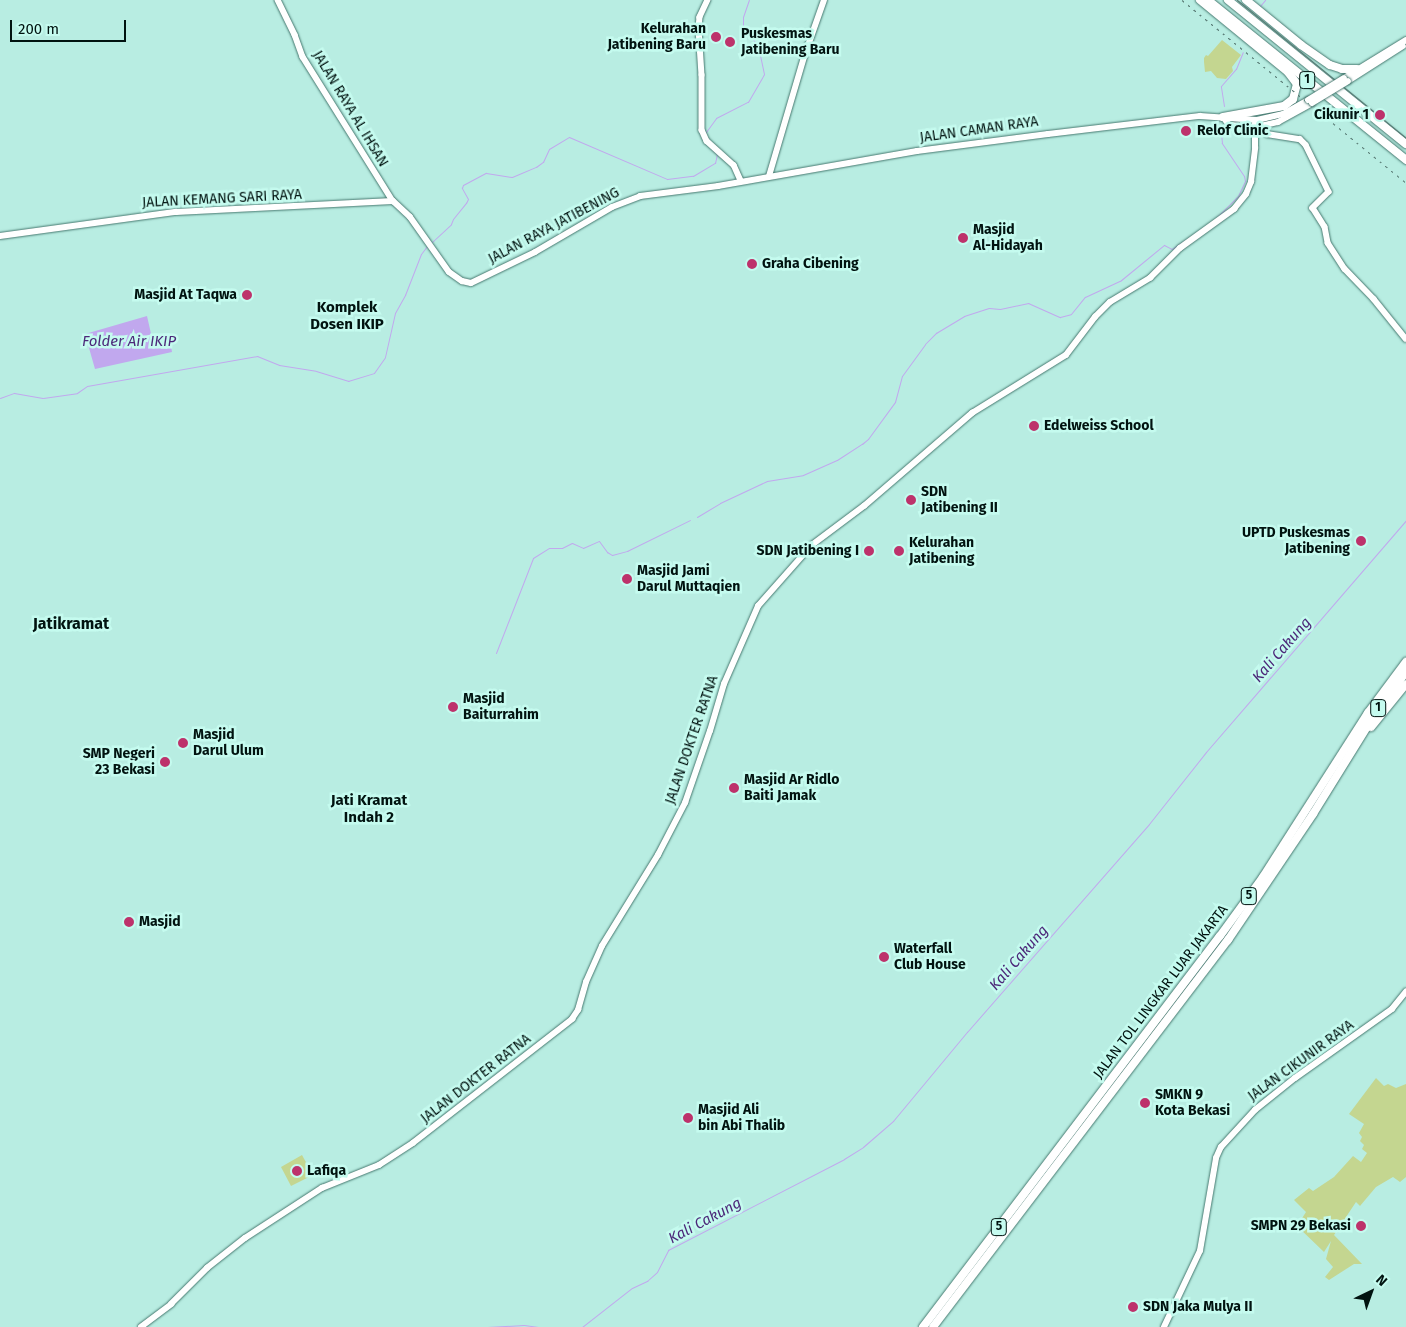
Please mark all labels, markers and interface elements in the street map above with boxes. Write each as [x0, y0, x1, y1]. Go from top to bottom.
scale bar [12, 10, 129, 42]
text: 200 m [18, 20, 59, 38]
place label: Kelurahan Jatibening Baru [607, 21, 706, 54]
place label: Puskesmas Jatibening Baru [741, 26, 840, 58]
marker: Kelurahan Jatibening Baru [710, 31, 722, 43]
marker: Puskesmas Jatibening Baru [723, 35, 737, 49]
street label: JALAN RAYA AL IHSAN [309, 48, 391, 170]
road number: 1 [1298, 70, 1316, 90]
place label: Cikunir 1 [1314, 107, 1369, 123]
marker: Cikunir 1 [1373, 108, 1387, 122]
street label: JALAN CAMAN RAYA [919, 113, 1039, 147]
place label: Relof Clinic [1197, 123, 1268, 139]
marker: Relof Clinic [1179, 124, 1193, 138]
street label: JALAN RAYA JATIBENING [486, 184, 622, 268]
street label: JALAN KEMANG SARI RAYA [142, 186, 302, 212]
place label: Masjid Al-Hidayah [973, 222, 1043, 254]
marker: Masjid Al-Hidayah [957, 232, 969, 244]
place label: Graha Cibening [762, 256, 859, 272]
marker: Graha Cibening [746, 258, 758, 270]
place label: Masjid At Taqwa [134, 287, 237, 303]
marker: Masjid At Taqwa [241, 289, 253, 301]
district label: Komplek Dosen IKIP [310, 298, 384, 333]
water label: Folder Air IKIP [82, 333, 176, 351]
place label: Edelweiss School [1044, 418, 1154, 434]
marker: Edelweiss School [1028, 420, 1040, 432]
place label: SDN Jatibening II [921, 484, 998, 516]
marker: SDN Jatibening II [905, 494, 917, 506]
place label: UPTD Puskesmas Jatibening [1242, 525, 1350, 558]
marker: UPTD Puskesmas Jatibening [1354, 534, 1368, 548]
place label: Kelurahan Jatibening [909, 535, 974, 568]
place label: SDN Jatibening I [756, 543, 859, 559]
marker: SDN Jatibening I [863, 545, 875, 557]
marker: Kelurahan Jatibening [893, 545, 905, 557]
place label: Masjid Jami Darul Muttaqien [637, 563, 740, 596]
marker: Masjid Jami Darul Muttaqien [621, 573, 633, 585]
district label: Jatikramat [33, 614, 109, 634]
water label: Kali Cakung [1249, 614, 1315, 686]
street label: JALAN DOKTER RATNA [662, 673, 722, 807]
place label: Masjid Baiturrahim [463, 691, 539, 724]
road number: 1 [1369, 698, 1387, 718]
marker: Masjid Baiturrahim [447, 701, 459, 713]
place label: Masjid Darul Ulum [193, 727, 264, 760]
marker: Masjid Darul Ulum [177, 737, 189, 749]
place label: SMP Negeri 23 Bekasi [83, 746, 155, 779]
marker: SMP Negeri 23 Bekasi [159, 756, 171, 768]
place label: Masjid Ar Ridlo Baiti Jamak [744, 772, 839, 804]
marker: Masjid Ar Ridlo Baiti Jamak [728, 782, 740, 794]
district label: Jati Kramat Indah 2 [331, 791, 407, 826]
road number: 5 [1240, 886, 1258, 906]
street label: JALAN TOL LINGKAR LUAR JAKARTA [1090, 902, 1232, 1082]
place label: Masjid [139, 914, 181, 930]
marker: Masjid [123, 916, 135, 928]
water label: Kali Cakung [986, 922, 1052, 994]
place label: Waterfall Club House [894, 941, 966, 974]
marker: Waterfall Club House [878, 951, 890, 963]
street label: JALAN CIKUNIR RAYA [1245, 1017, 1357, 1105]
street label: JALAN DOKTER RATNA [418, 1031, 534, 1127]
place label: SMKN 9 Kota Bekasi [1155, 1087, 1230, 1120]
marker: SMKN 9 Kota Bekasi [1139, 1097, 1151, 1109]
place label: Masjid Ali bin Abi Thalib [698, 1102, 785, 1134]
marker: Masjid Ali bin Abi Thalib [682, 1112, 694, 1124]
place label: Lafiqa [307, 1163, 346, 1179]
marker: Lafiqa [291, 1165, 303, 1177]
water label: Kali Cakung [665, 1194, 745, 1248]
road number: 5 [990, 1218, 1008, 1236]
place label: SMPN 29 Bekasi [1251, 1218, 1351, 1234]
marker: SMPN 29 Bekasi [1355, 1220, 1367, 1232]
north arrow [1346, 1267, 1396, 1317]
text: N [1372, 1271, 1391, 1290]
place label: SDN Jaka Mulya II [1143, 1299, 1253, 1315]
marker: SDN Jaka Mulya II [1127, 1301, 1139, 1313]

